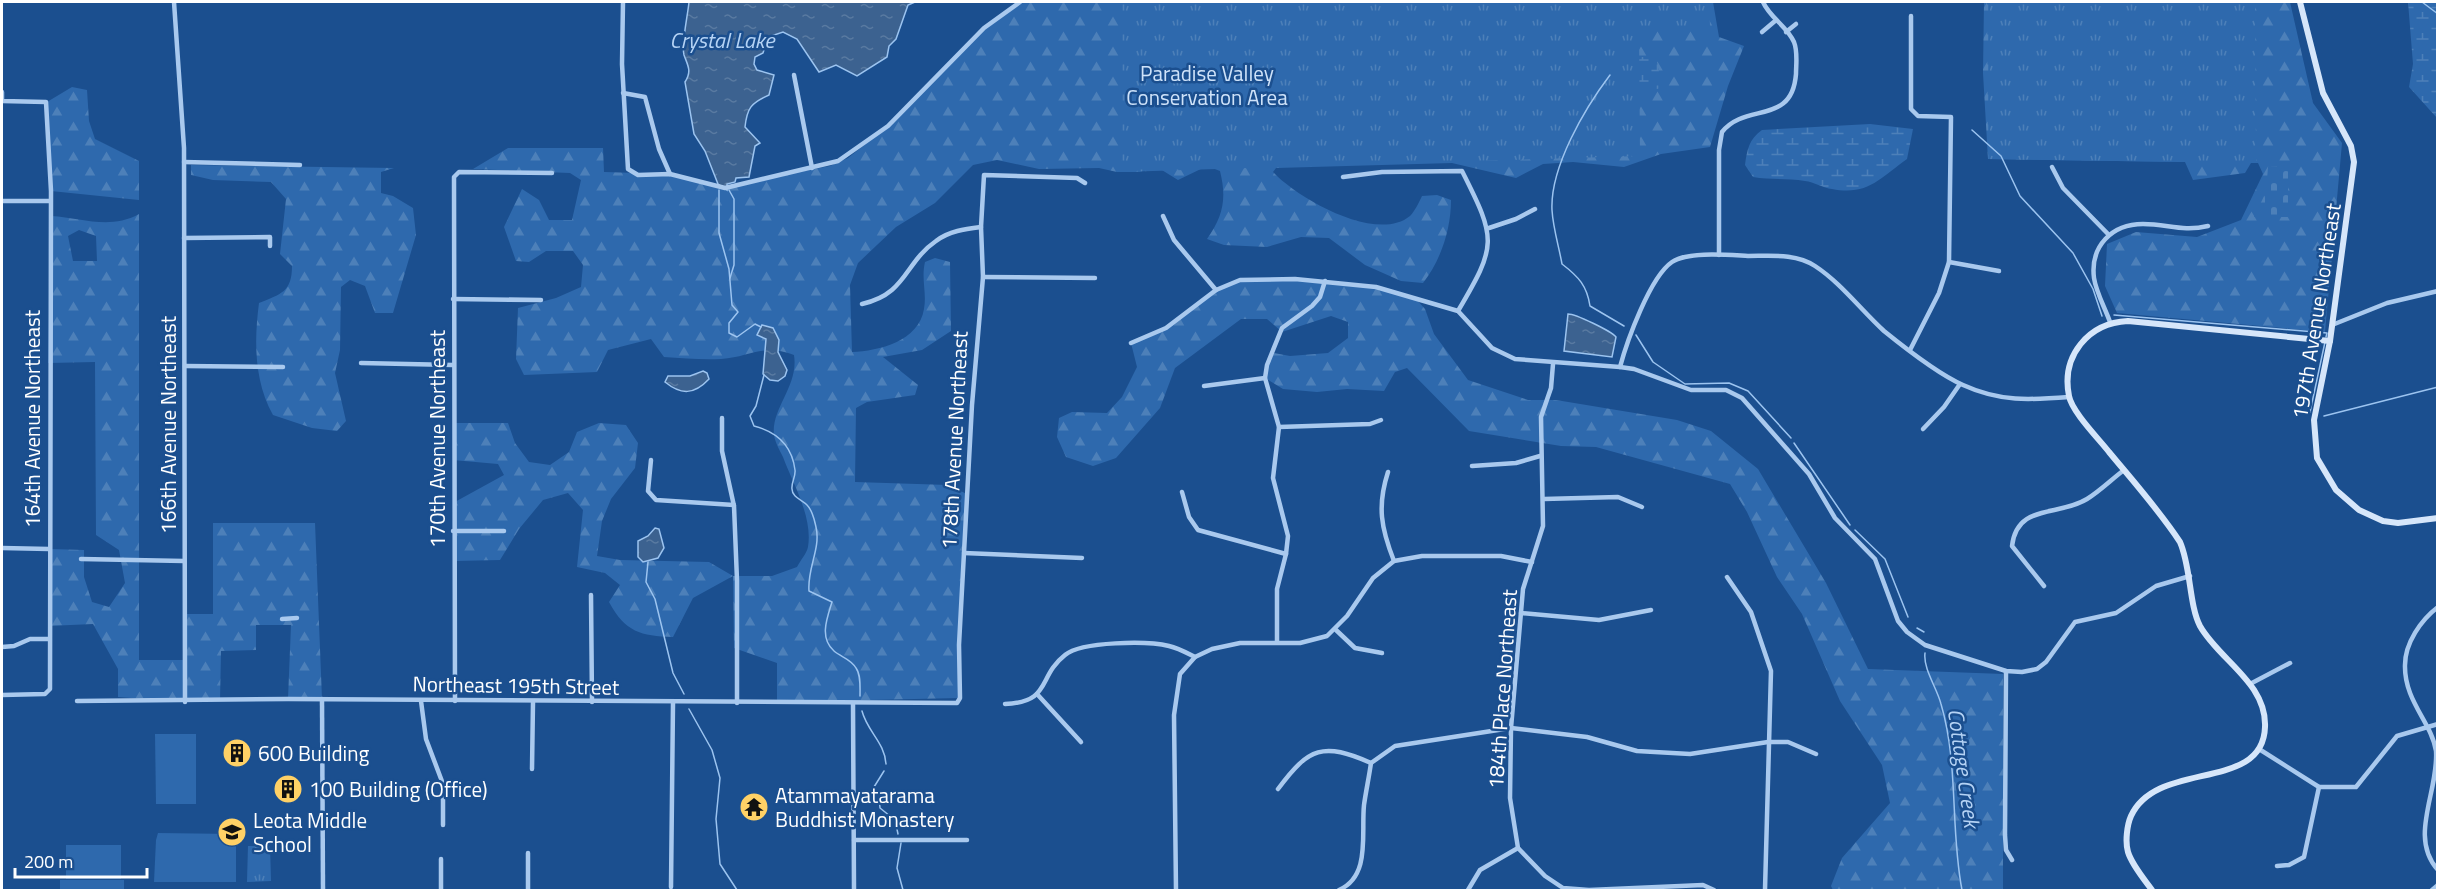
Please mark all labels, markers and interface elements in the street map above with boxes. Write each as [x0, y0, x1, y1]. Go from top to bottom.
water label: Crystal Lake [670, 23, 776, 57]
park label: Paradise Valley Conservation Area [1126, 57, 1288, 113]
street label: 197th Avenue Northeast [2283, 200, 2349, 421]
street label: 164th Avenue Northeast [16, 309, 48, 528]
street label: 166th Avenue Northeast [152, 315, 184, 534]
street label: 170th Avenue Northeast [421, 329, 453, 548]
street label: 178th Avenue Northeast [932, 330, 976, 550]
street label: 184th Place Northeast [1479, 588, 1525, 790]
street label: Northeast 195th Street [412, 667, 620, 703]
water label: Cottage Creek [1939, 706, 1989, 832]
building icon: 600 Building [221, 737, 253, 769]
place label: 600 Building [258, 737, 369, 769]
building icon: 100 Building (Office) [272, 773, 304, 805]
place label: 100 Building (Office) [309, 773, 488, 805]
place label: Atammayatarama Buddhist Monastery [775, 779, 955, 835]
temple icon: Atammayatarama Buddhist Monastery [738, 791, 770, 823]
place label: Leota Middle School [253, 804, 367, 860]
school or university icon: Leota Middle School [216, 816, 248, 848]
scale bar [15, 841, 147, 879]
text: 200 m [24, 848, 73, 875]

